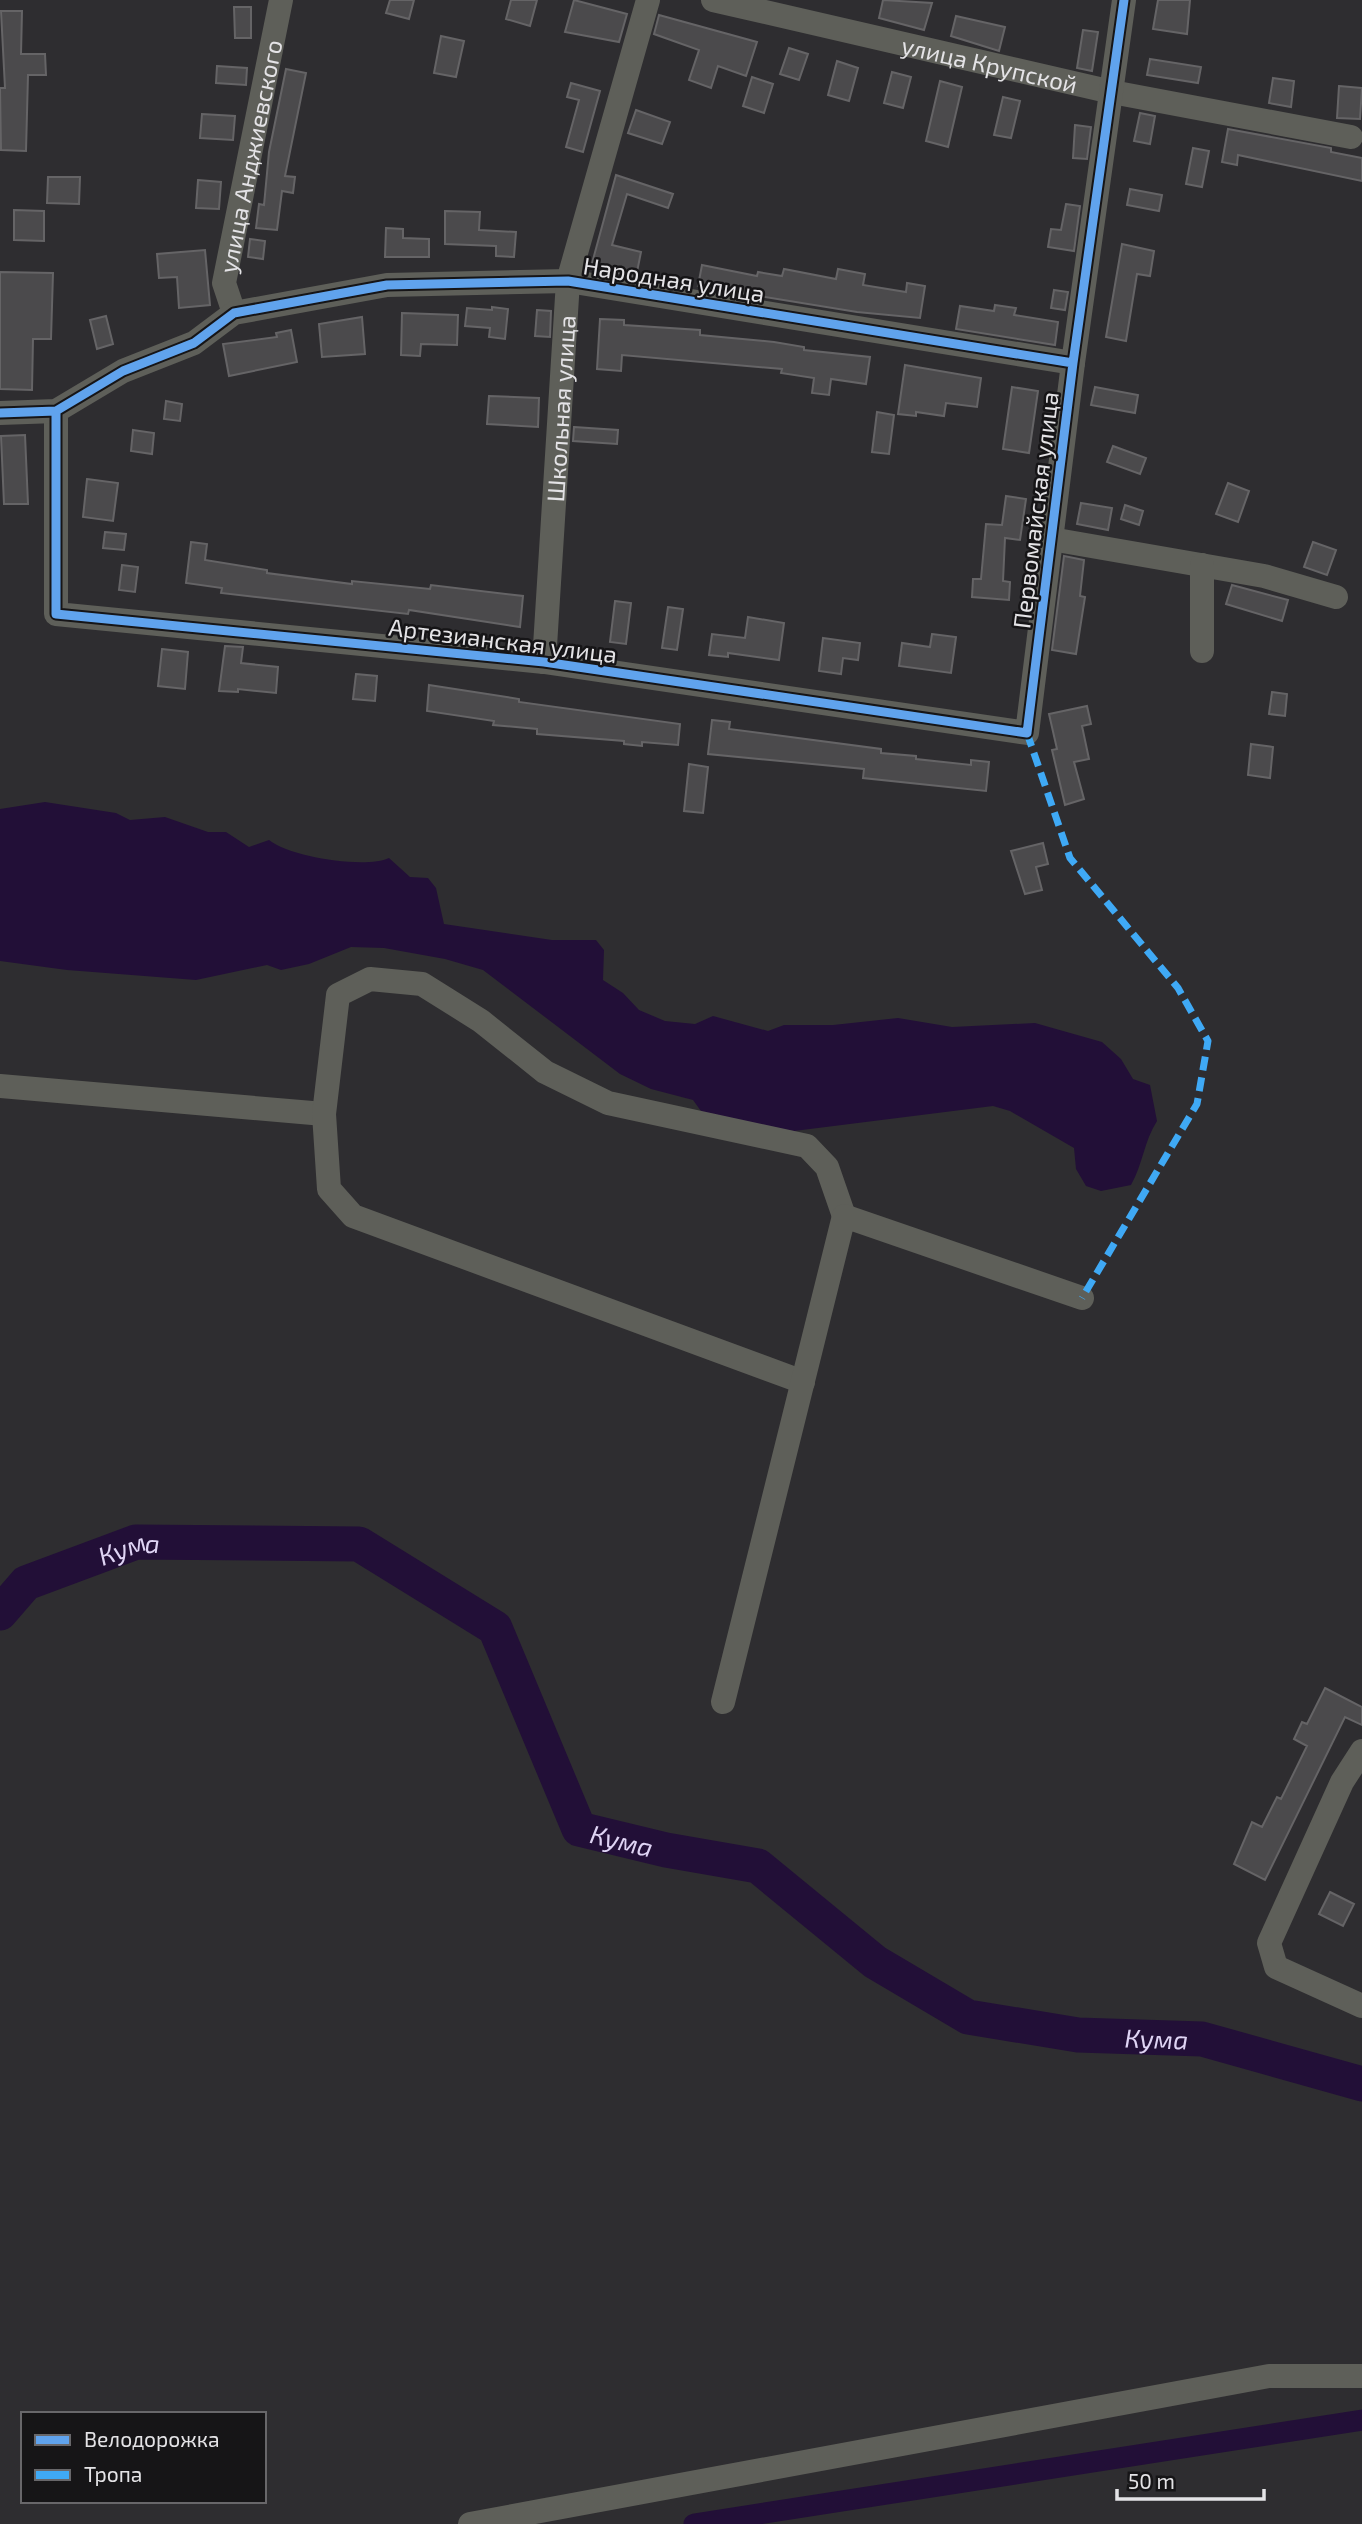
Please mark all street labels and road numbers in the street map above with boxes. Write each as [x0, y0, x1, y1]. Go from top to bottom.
street label: улица Крупской [899, 29, 1081, 98]
street label: улица Анджиевского [212, 37, 287, 276]
street label: Народная улица [581, 250, 767, 309]
street label: Школьная улица [540, 314, 580, 503]
street label: Первомайская улица [1006, 390, 1065, 630]
street label: Артезианская улица [387, 612, 619, 669]

